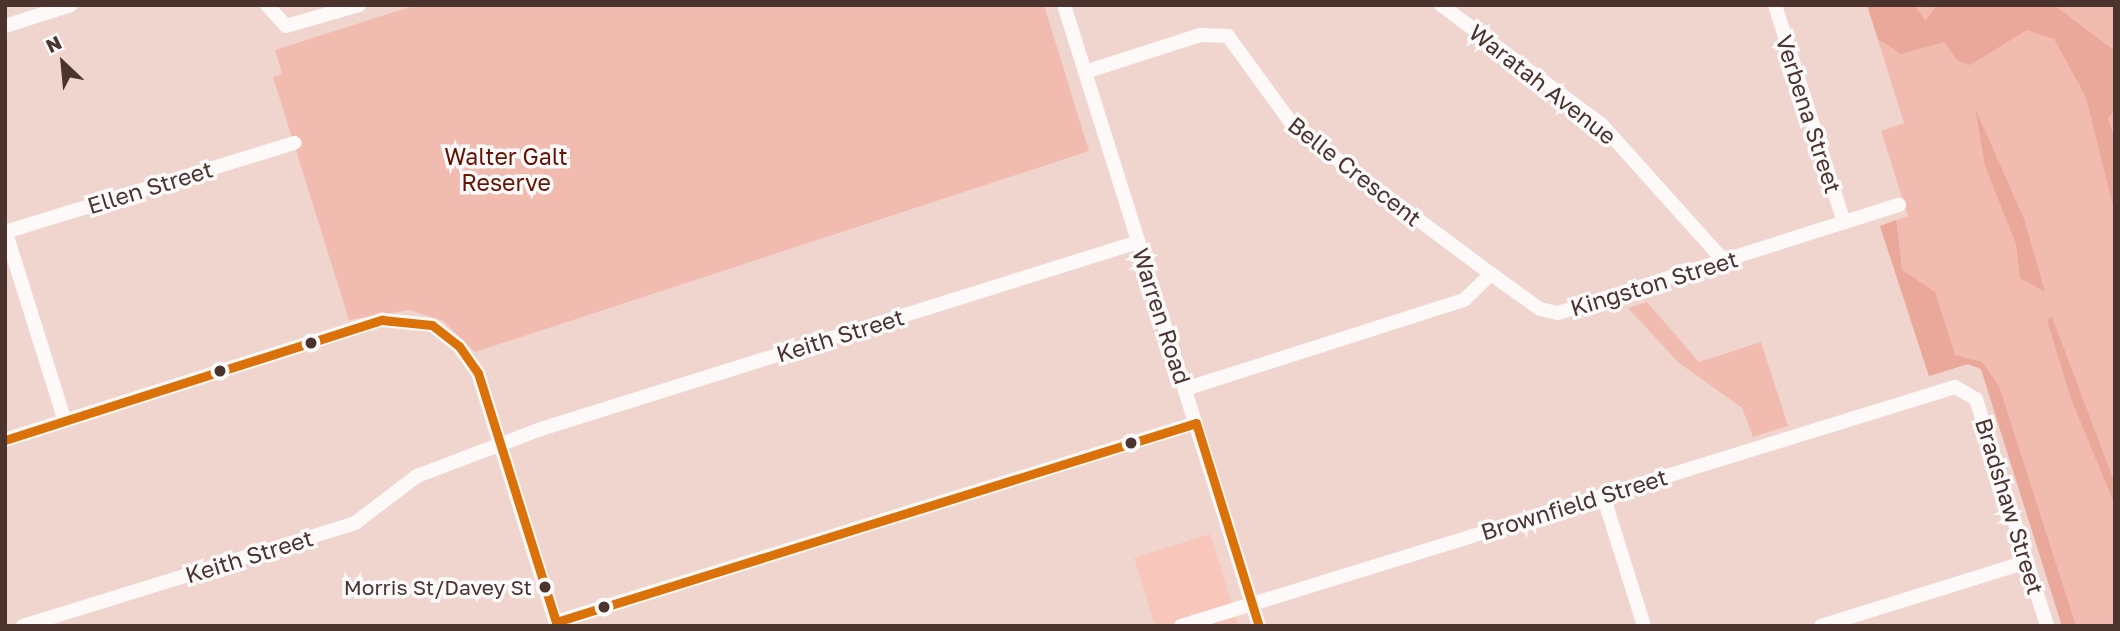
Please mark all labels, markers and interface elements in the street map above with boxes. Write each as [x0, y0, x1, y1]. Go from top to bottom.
street label: Waratah Avenue [1464, 18, 1622, 150]
north arrow [28, 28, 98, 98]
text: N [42, 30, 65, 57]
street label: Verbena Street [1770, 31, 1848, 197]
street label: Belle Crescent [1283, 110, 1427, 232]
park label: Walter Galt Reserve [444, 142, 568, 196]
street label: Ellen Street [84, 155, 216, 219]
street label: Warren Road [1127, 244, 1197, 388]
street label: Kingston Street [1567, 244, 1741, 322]
street label: Keith Street [773, 302, 907, 368]
unlabelled marker [304, 336, 318, 350]
unlabelled marker [213, 364, 227, 378]
street label: Bradshaw Street [1970, 415, 2050, 597]
unlabelled marker [1124, 436, 1138, 450]
street label: Brownfield Street [1477, 463, 1671, 545]
street label: Keith Street [182, 523, 316, 589]
place label: Morris St/Davey St [344, 574, 532, 600]
marker: Morris St/Davey St [538, 580, 552, 594]
unlabelled marker [597, 600, 611, 614]

